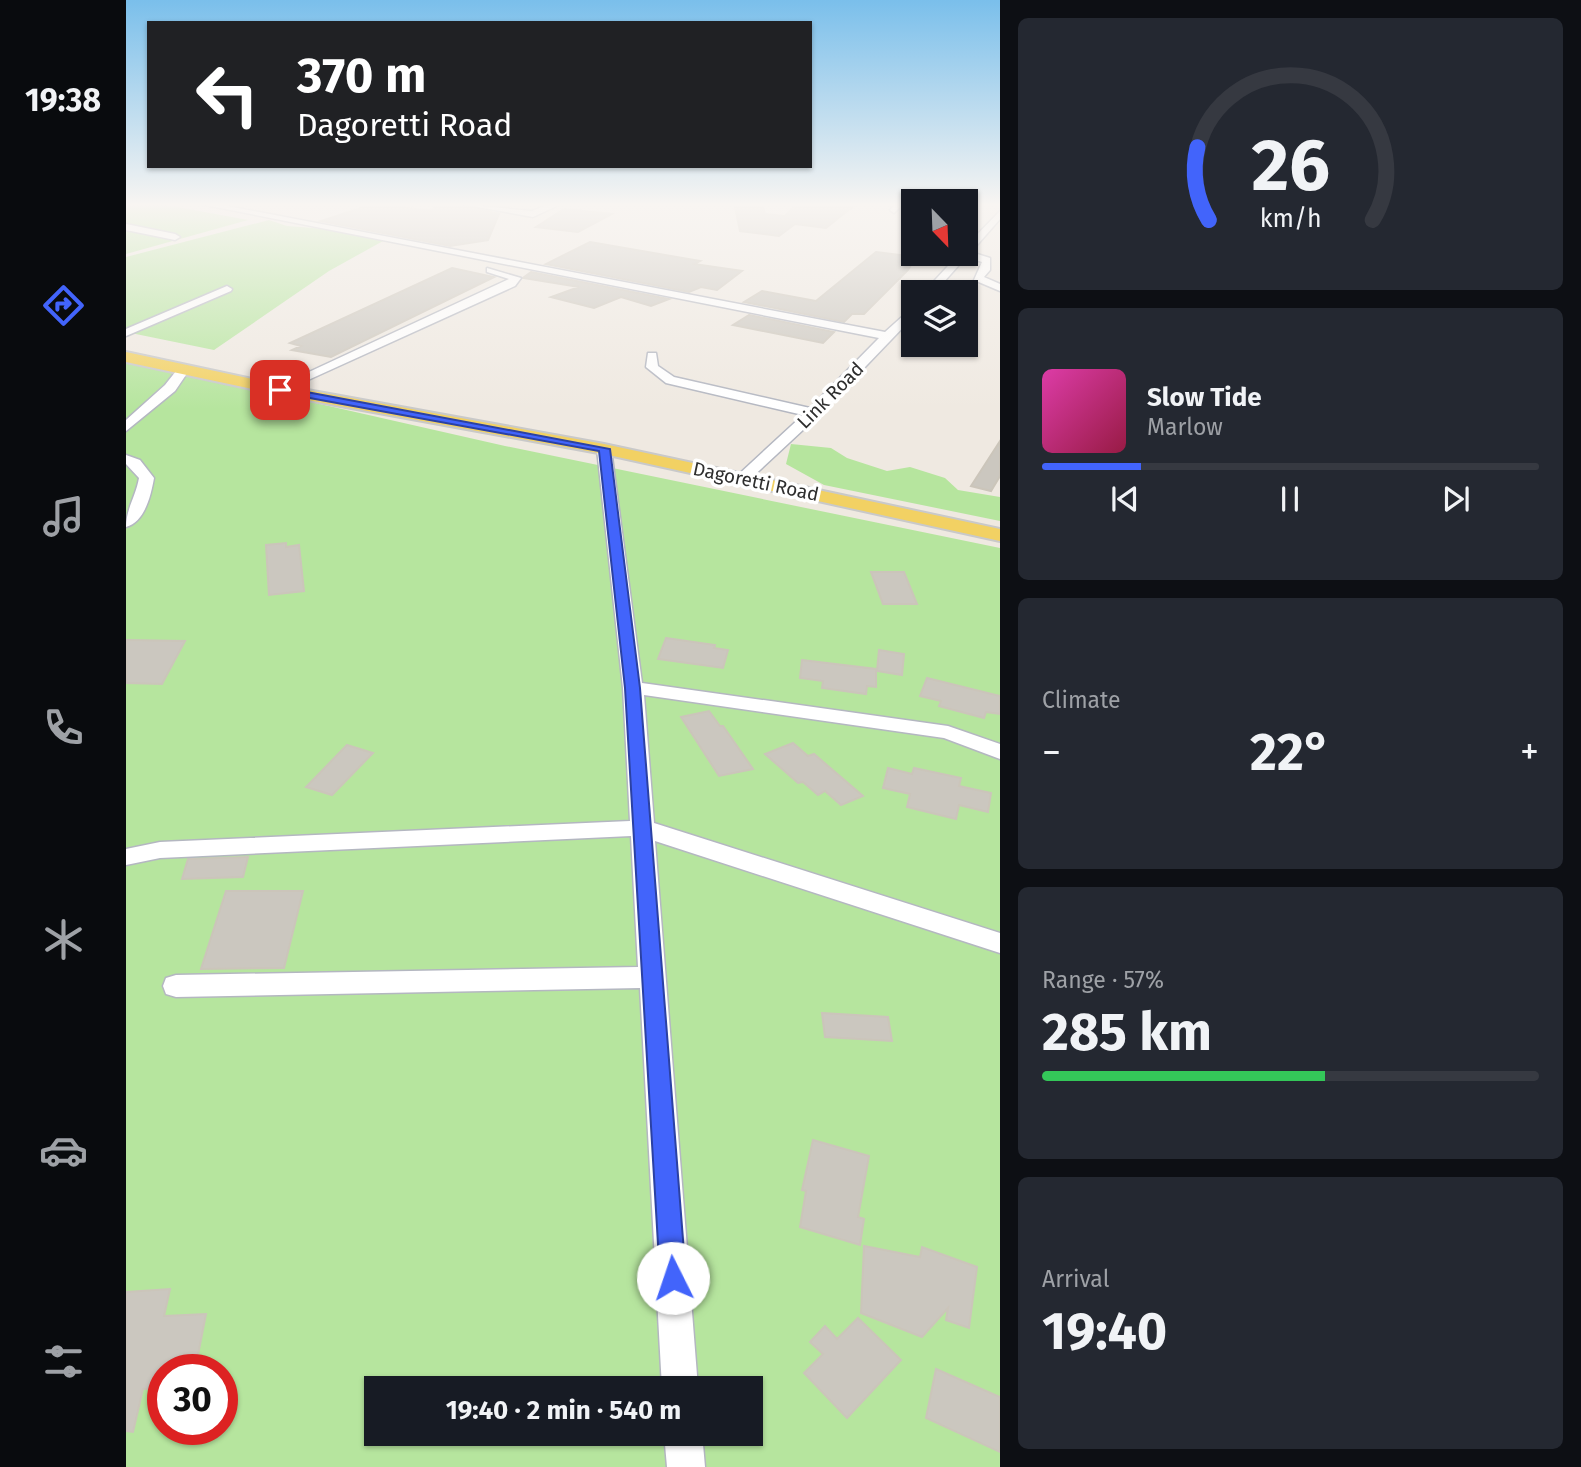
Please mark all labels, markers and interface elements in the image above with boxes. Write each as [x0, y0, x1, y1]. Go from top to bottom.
text: 370 m [297, 46, 426, 105]
icon: left [182, 49, 273, 140]
text: 19:38 [25, 81, 101, 119]
text: Dagoretti Road [297, 106, 512, 144]
text: 26 [1251, 122, 1330, 209]
north arrow [901, 189, 978, 266]
map controls [901, 189, 978, 357]
text: km/h [1260, 204, 1321, 234]
button: layers [901, 280, 978, 357]
icon: directions [39, 281, 88, 330]
street label: Link Road [792, 357, 868, 433]
pin [250, 360, 310, 420]
icon: arrive [261, 371, 299, 409]
text: Slow Tide [1147, 382, 1262, 413]
text: Marlow [1147, 413, 1223, 441]
street label: Dagoretti Road [691, 457, 821, 506]
icon: previous [1106, 480, 1144, 518]
icon: pause [1271, 480, 1309, 518]
icon: next [1437, 480, 1475, 518]
icon: music [39, 492, 88, 541]
text: Climate [1042, 686, 1121, 714]
icon: phone [39, 703, 88, 752]
text: 22° [1250, 721, 1331, 784]
text: − [1042, 729, 1061, 775]
text: + [1520, 729, 1539, 775]
icon: climate [39, 915, 88, 964]
text: Range · 57% [1042, 966, 1164, 994]
text: 285 km [1042, 1001, 1212, 1064]
icon: car [39, 1126, 88, 1175]
position arrow [636, 1241, 710, 1315]
text: Arrival [1042, 1265, 1109, 1293]
text: 19:40 [1042, 1300, 1167, 1363]
icon: filters [39, 1337, 88, 1386]
speed limit sign: 30 [147, 1354, 238, 1445]
text: 19:40 · 2 min · 540 m [446, 1395, 681, 1426]

